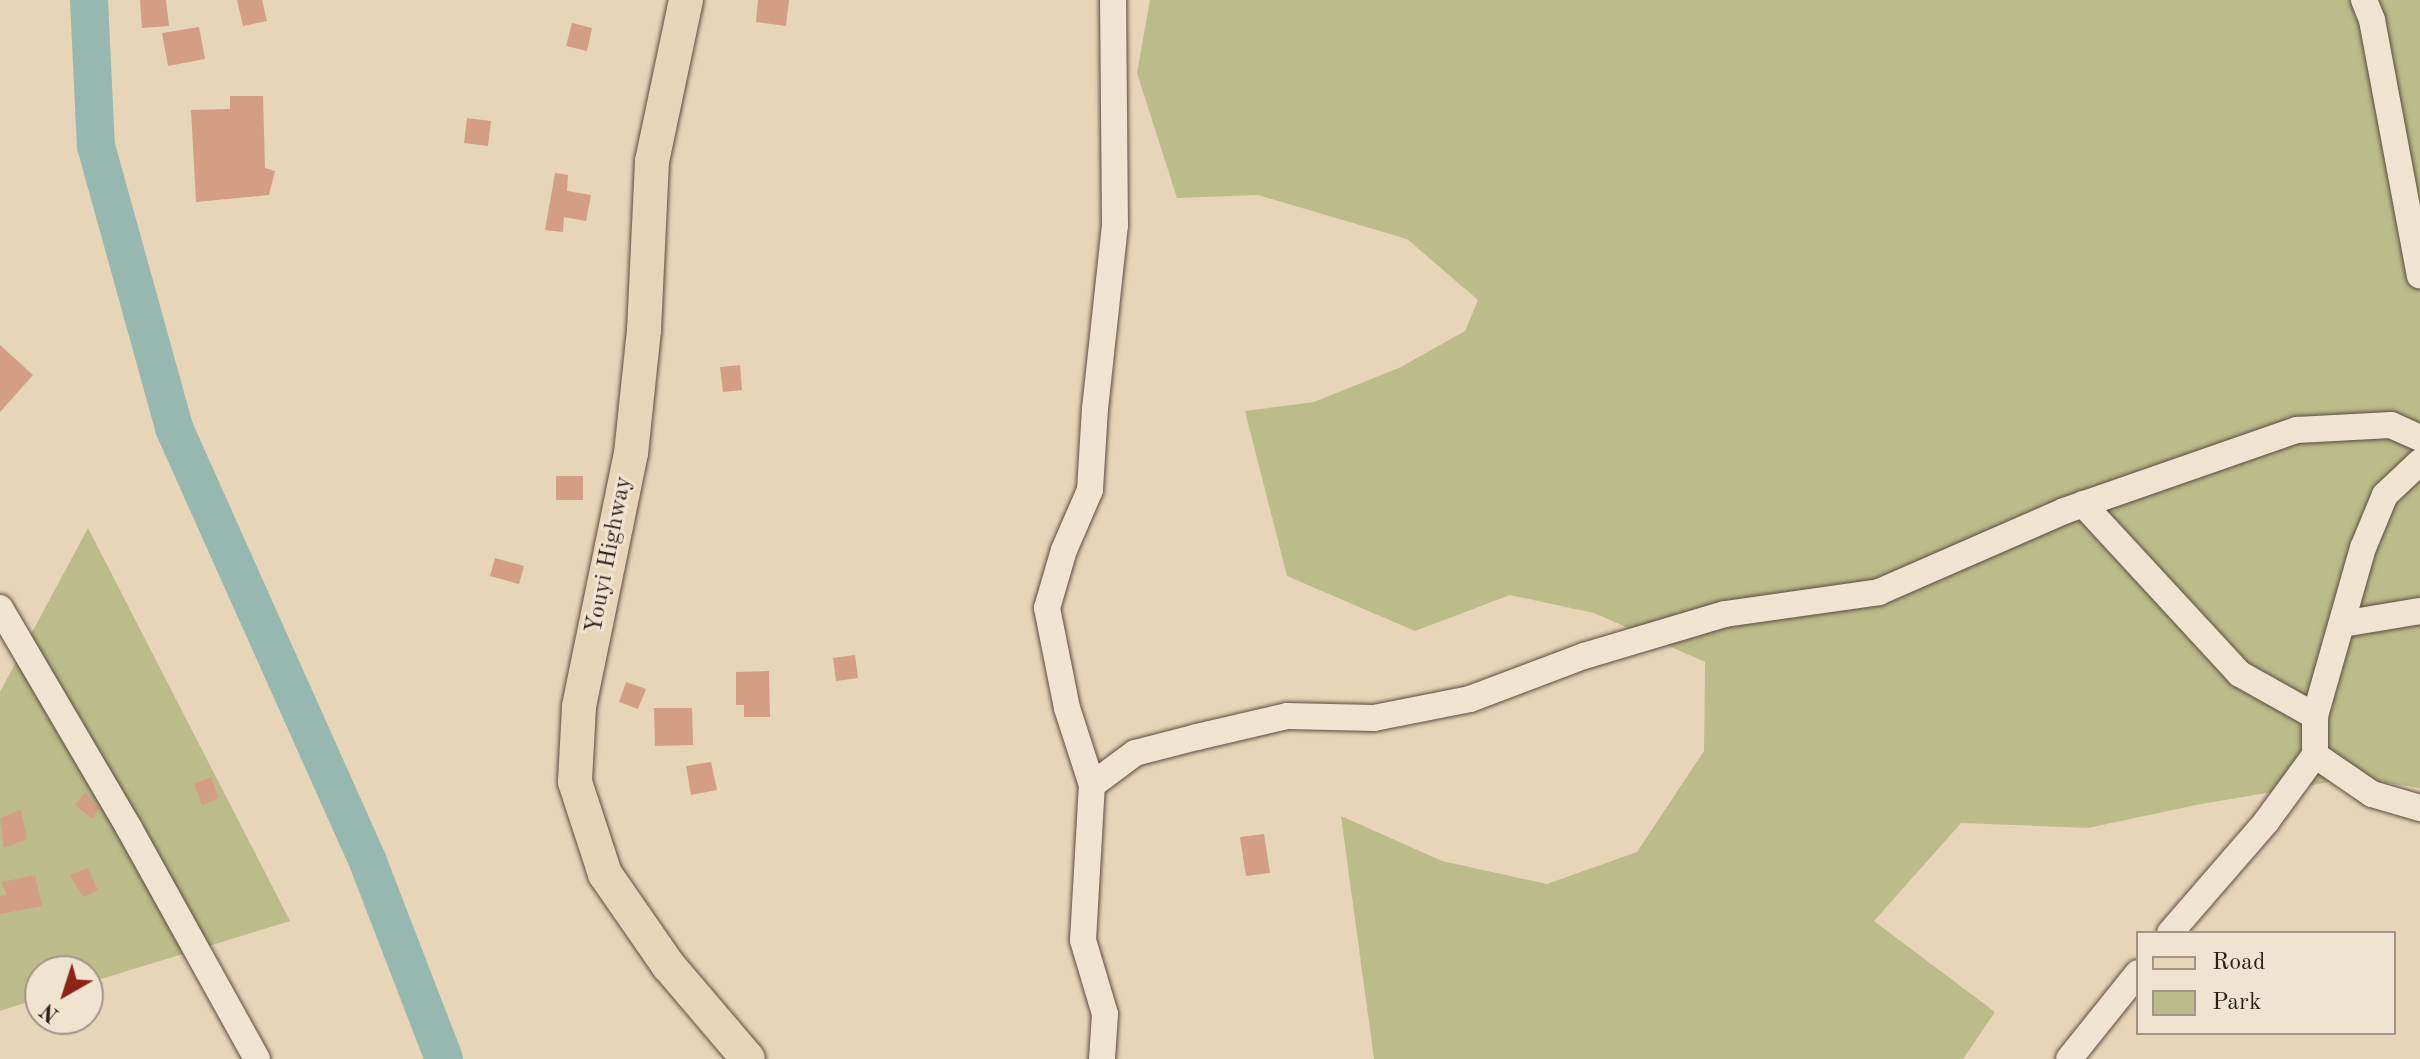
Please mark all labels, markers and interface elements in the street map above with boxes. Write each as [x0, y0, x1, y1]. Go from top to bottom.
street label: Youyi Highway [581, 474, 639, 636]
legend [2136, 931, 2396, 1035]
text: Road [2212, 951, 2265, 975]
north arrow [24, 955, 104, 1035]
text: Park [2212, 991, 2261, 1015]
text: N [37, 998, 64, 1026]

